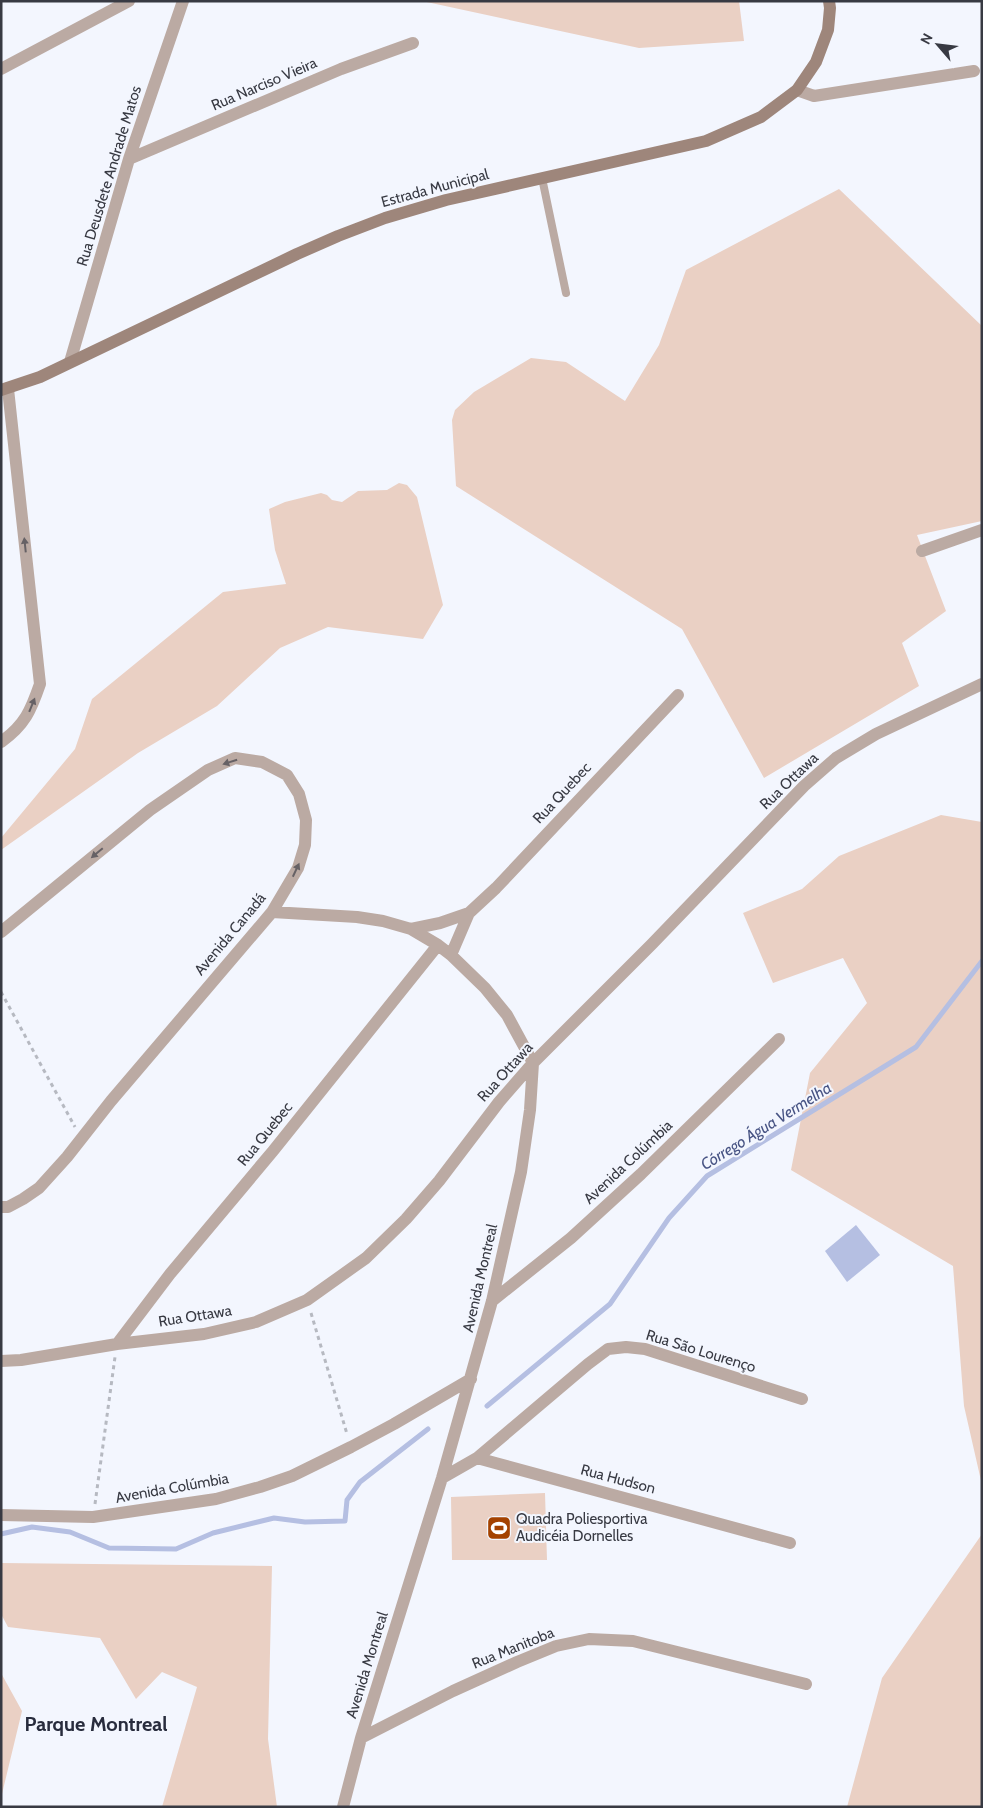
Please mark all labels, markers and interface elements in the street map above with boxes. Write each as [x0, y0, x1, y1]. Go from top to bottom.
north arrow [913, 20, 963, 70]
text: N [916, 30, 937, 47]
street label: Rua Narciso Vieira [208, 53, 320, 114]
street label: Rua Deusdete Andrade Matos [73, 84, 145, 268]
street label: Estrada Municipal [379, 165, 491, 211]
one-way arrow [21, 537, 29, 553]
one-way arrow [29, 698, 36, 713]
street label: Rua Ottawa [756, 748, 822, 813]
one-way arrow [222, 758, 237, 766]
street label: Rua Quebec [529, 759, 595, 827]
one-way arrow [90, 848, 103, 859]
one-way arrow [293, 863, 301, 877]
street label: Avenida Canadá [190, 889, 270, 979]
street label: Rua Ottawa [474, 1038, 537, 1106]
water label: Córrego Água Vermelha [697, 1077, 835, 1174]
street label: Rua Quebec [234, 1098, 296, 1170]
street label: Avenida Colúmbia [580, 1116, 677, 1208]
street label: Avenida Montreal [459, 1222, 501, 1334]
street label: Rua Ottawa [157, 1301, 234, 1331]
street label: Rua São Lourenço [644, 1326, 758, 1376]
street label: Rua Hudson [579, 1460, 657, 1498]
street label: Avenida Colúmbia [114, 1469, 231, 1507]
place label: Quadra Poliesportiva Audicéia Dornelles [516, 1510, 648, 1545]
sports icon: Quadra Poliesportiva Audicéia Dornelles [486, 1515, 512, 1541]
street label: Avenida Montreal [342, 1609, 392, 1721]
street label: Rua Manitoba [469, 1623, 557, 1673]
district label: Parque Montreal [25, 1712, 167, 1736]

